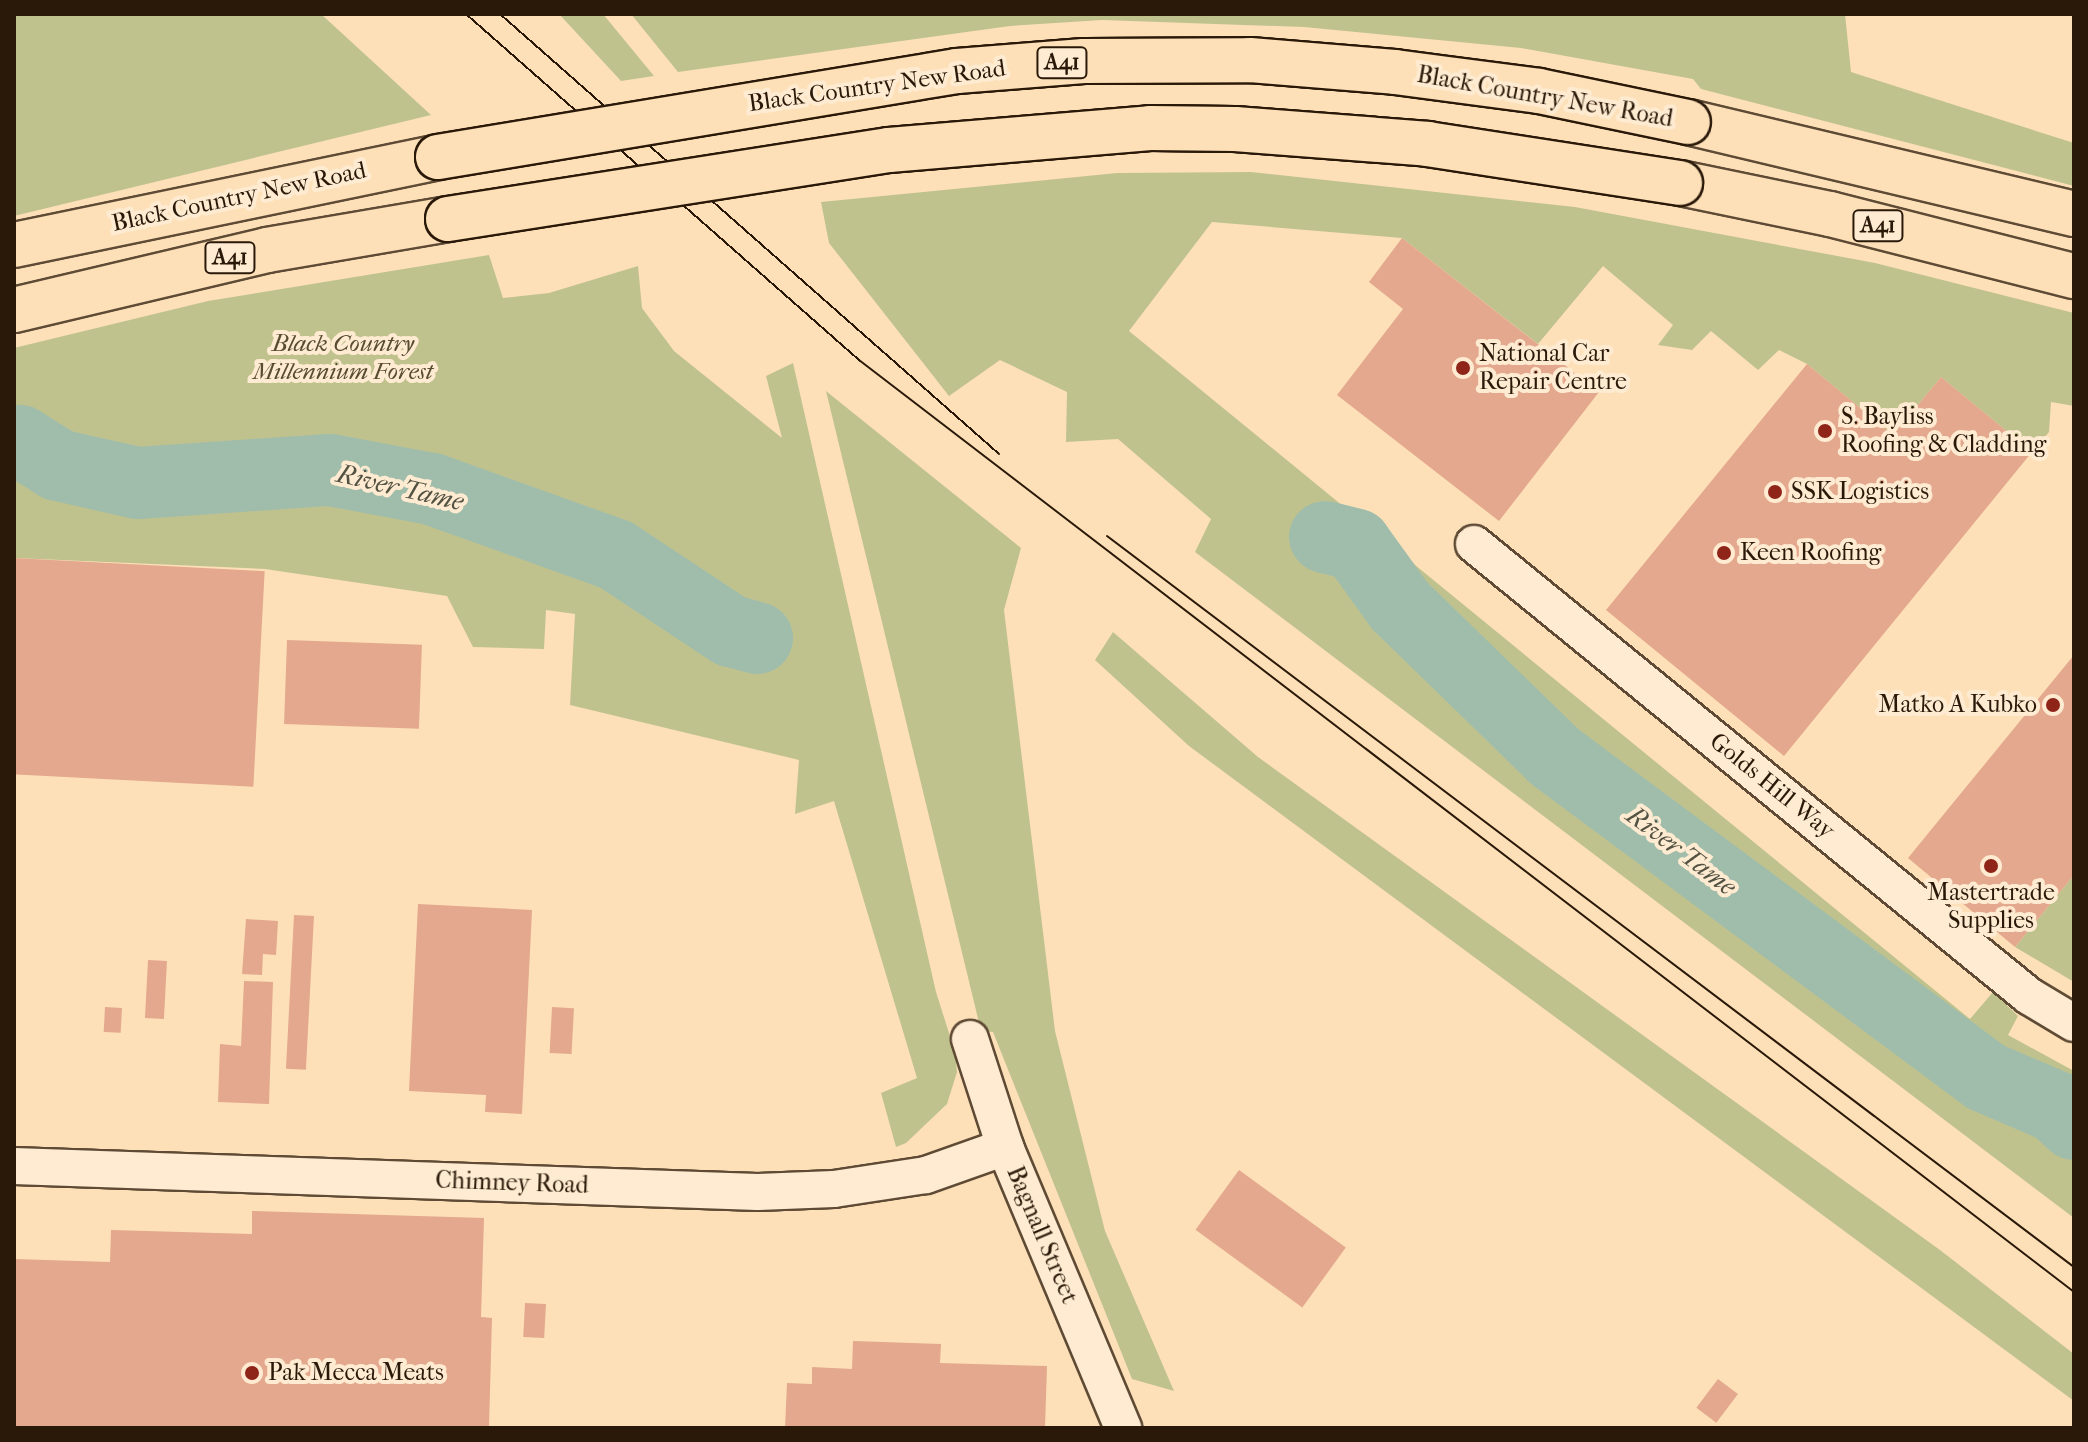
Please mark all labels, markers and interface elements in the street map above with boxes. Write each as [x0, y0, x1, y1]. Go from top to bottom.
road number: A41 [1036, 45, 1088, 81]
street label: Black Country New Road [747, 54, 1007, 118]
street label: Black Country New Road [1415, 60, 1675, 134]
street label: Black Country New Road [109, 156, 369, 238]
road number: A41 [1852, 208, 1904, 244]
road number: A41 [204, 240, 256, 276]
park label: Black Country Millennium Forest [253, 330, 433, 386]
place label: National Car Repair Centre [1479, 340, 1627, 396]
marker: National Car Repair Centre [1454, 359, 1472, 377]
place label: S. Bayliss Roofing & Cladding [1841, 403, 2046, 459]
marker: S. Bayliss Roofing & Cladding [1816, 422, 1834, 440]
water label: River Tame [334, 458, 466, 518]
place label: SSK Logistics [1791, 478, 1929, 506]
marker: SSK Logistics [1766, 483, 1784, 501]
place label: Keen Roofing [1740, 539, 1881, 567]
marker: Keen Roofing [1715, 544, 1733, 562]
place label: Matko A Kubko [1878, 691, 2037, 719]
marker: Matko A Kubko [2044, 696, 2062, 714]
street label: Golds Hill Way [1704, 727, 1840, 845]
water label: River Tame [1620, 800, 1742, 902]
marker: Mastertrade Supplies [1982, 857, 2000, 875]
place label: Mastertrade Supplies [1927, 879, 2055, 935]
street label: Bagnall Street [1000, 1162, 1084, 1308]
street label: Chimney Road [435, 1166, 589, 1200]
place label: Pak Mecca Meats [268, 1359, 444, 1387]
marker: Pak Mecca Meats [243, 1364, 261, 1382]

